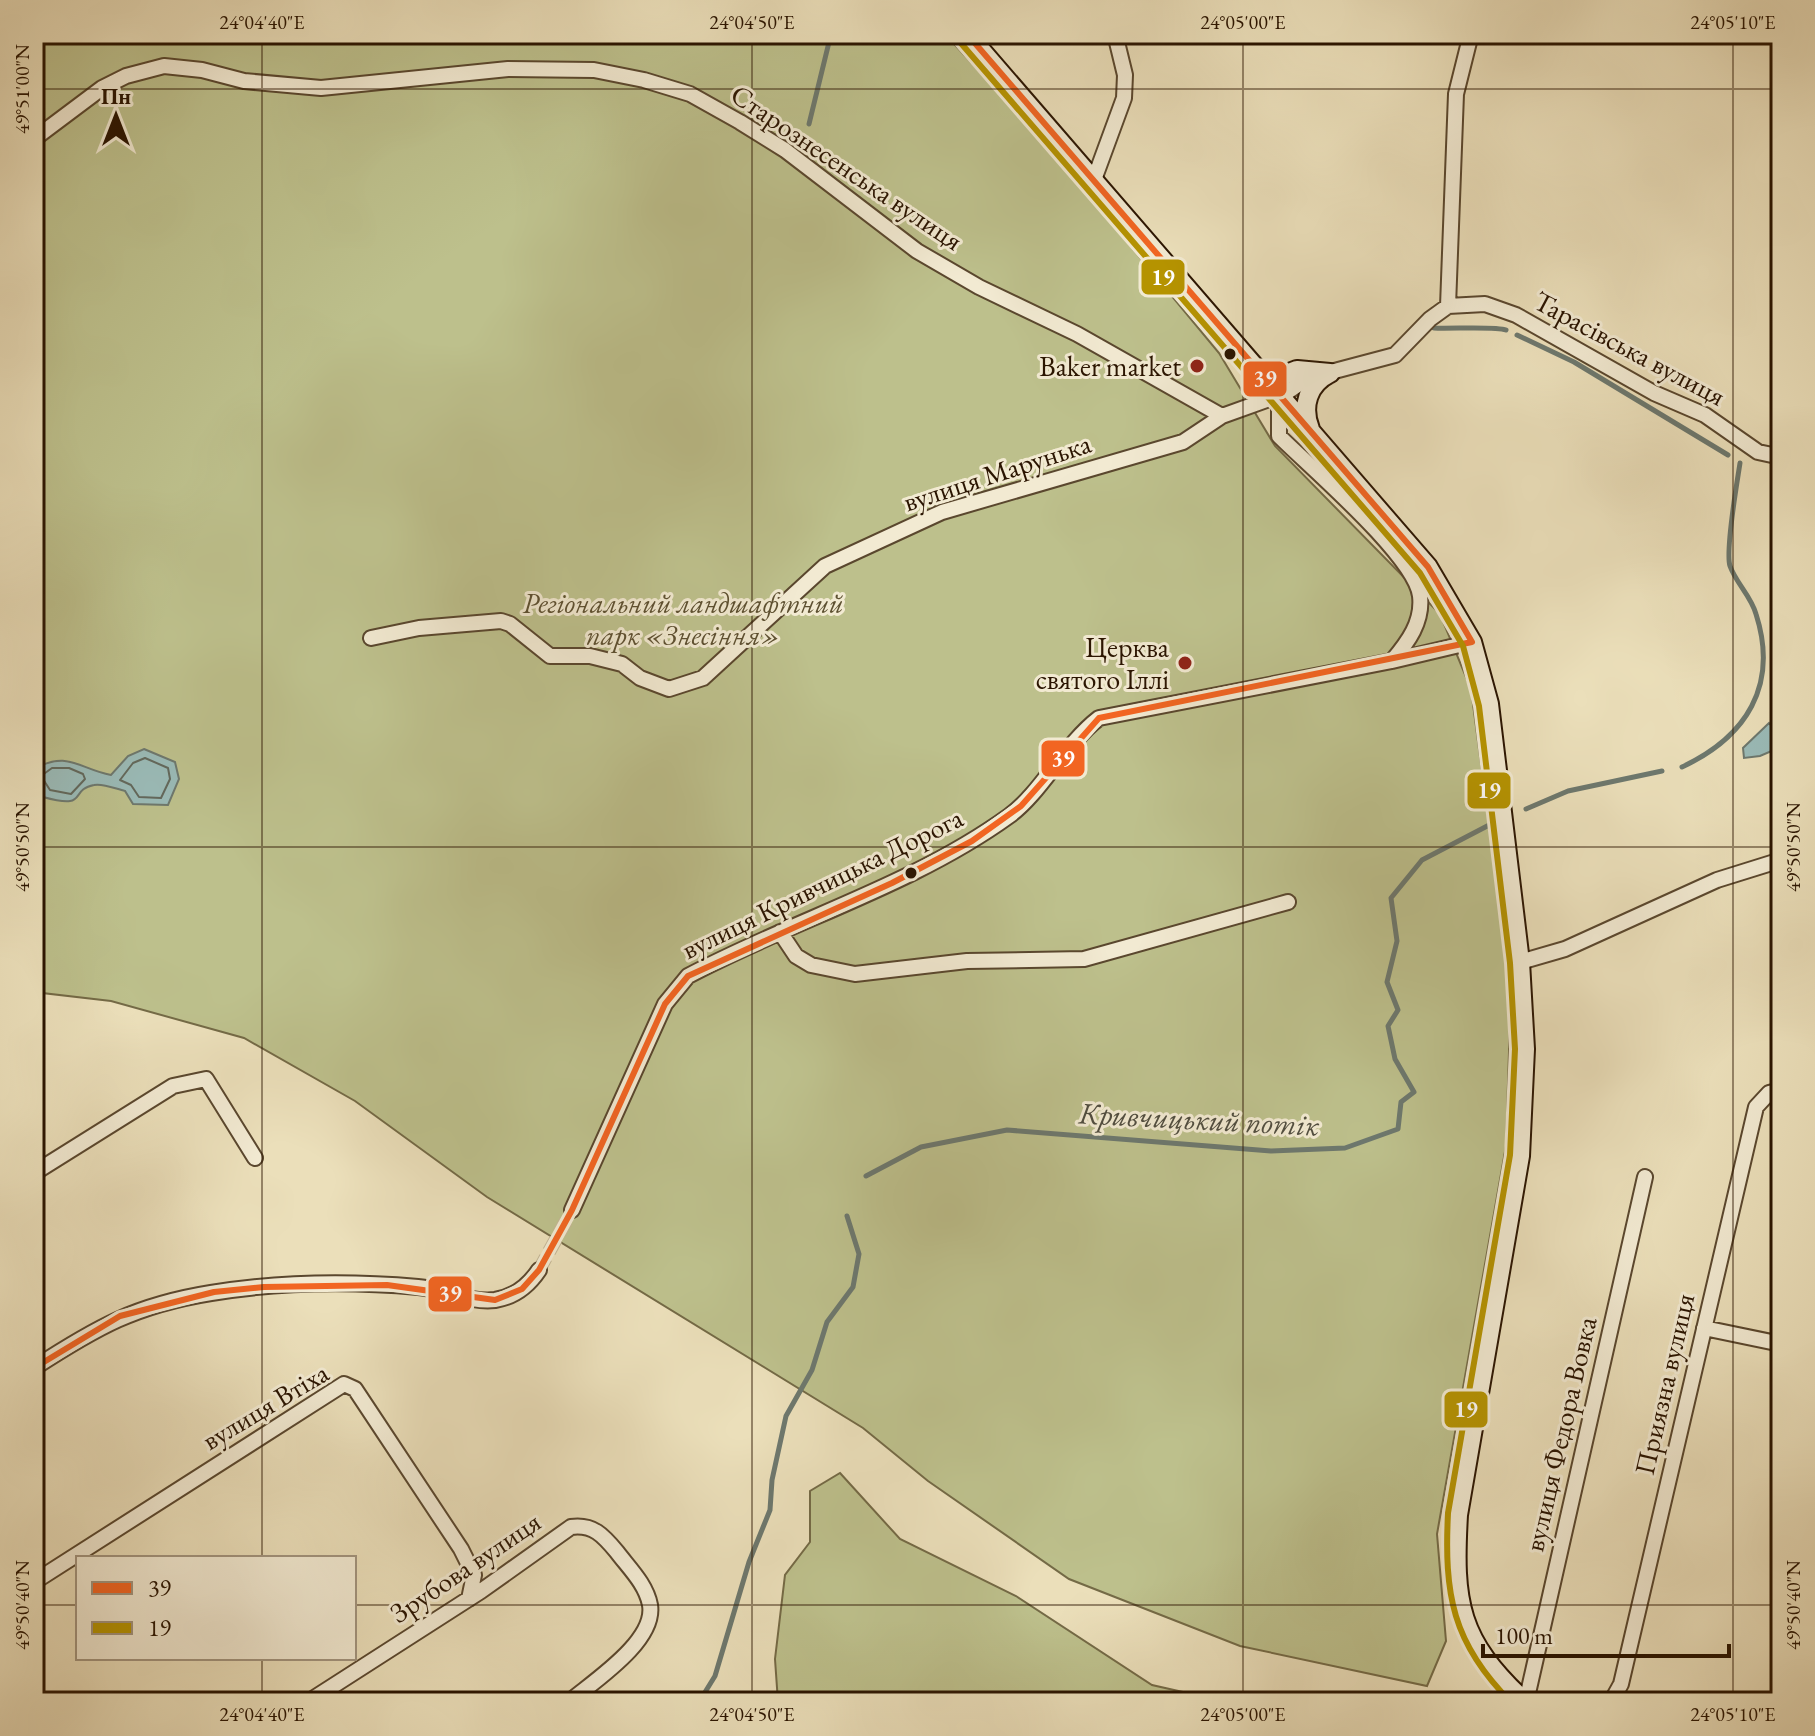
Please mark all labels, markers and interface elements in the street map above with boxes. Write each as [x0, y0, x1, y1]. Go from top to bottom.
text: 24°04'40"E [219, 9, 305, 35]
text: 24°04'50"E [709, 9, 795, 35]
text: 24°05'00"E [1200, 9, 1286, 35]
text: 24°05'10"E [1690, 9, 1776, 35]
text: 49°51'00"N [9, 44, 35, 134]
north arrow [76, 76, 156, 156]
street label: Старознесенська вулиця [724, 76, 970, 258]
text: Пн [101, 82, 131, 111]
line badge: 19 [1140, 258, 1186, 296]
text: 19 [1151, 263, 1175, 292]
street label: Тарасівська вулиця [1528, 282, 1732, 414]
unlabelled marker [1222, 346, 1238, 362]
place label: Baker market [1039, 348, 1181, 384]
marker: Baker market [1188, 357, 1206, 375]
line badge: 39 [1242, 360, 1288, 398]
text: 39 [1253, 364, 1277, 393]
street label: вулиця Марунька [899, 424, 1096, 519]
park label: Регіональний ландшафтний парк «Знесіння» [522, 585, 844, 653]
place label: Церква святого Іллі [1036, 629, 1170, 697]
marker: Церква святого Іллі [1176, 654, 1194, 672]
line badge: 39 [1040, 739, 1086, 778]
text: 39 [1051, 744, 1075, 773]
line badge: 19 [1466, 771, 1512, 810]
text: 19 [1477, 776, 1501, 805]
street label: вулиця Кривчицька Дорога [675, 799, 969, 967]
text: 49°50'50"N [9, 802, 35, 892]
text: 49°50'50"N [1780, 802, 1806, 892]
unlabelled marker [903, 865, 919, 881]
water label: Кривчицький потік [1077, 1093, 1321, 1145]
line badge: 39 [427, 1275, 473, 1313]
text: 39 [438, 1279, 462, 1308]
street label: Приязна вулиця [1626, 1290, 1702, 1478]
street label: вулиця Федора Вовка [1515, 1312, 1605, 1555]
street label: вулиця Втіха [195, 1354, 336, 1458]
line badge: 19 [1443, 1390, 1489, 1429]
text: 19 [1454, 1395, 1478, 1424]
street label: Зрубова вулиця [383, 1503, 547, 1631]
legend [76, 1556, 356, 1660]
text: 49°50'40"N [9, 1560, 35, 1650]
text: 49°50'40"N [1780, 1560, 1806, 1650]
text: 39 [148, 1572, 172, 1603]
scale bar [1483, 1608, 1729, 1658]
text: 19 [148, 1612, 172, 1643]
text: 100 m [1495, 1620, 1553, 1651]
text: 24°04'40"E [219, 1701, 305, 1727]
text: 24°04'50"E [709, 1701, 795, 1727]
text: 24°05'00"E [1200, 1701, 1286, 1727]
text: 24°05'10"E [1690, 1701, 1776, 1727]

